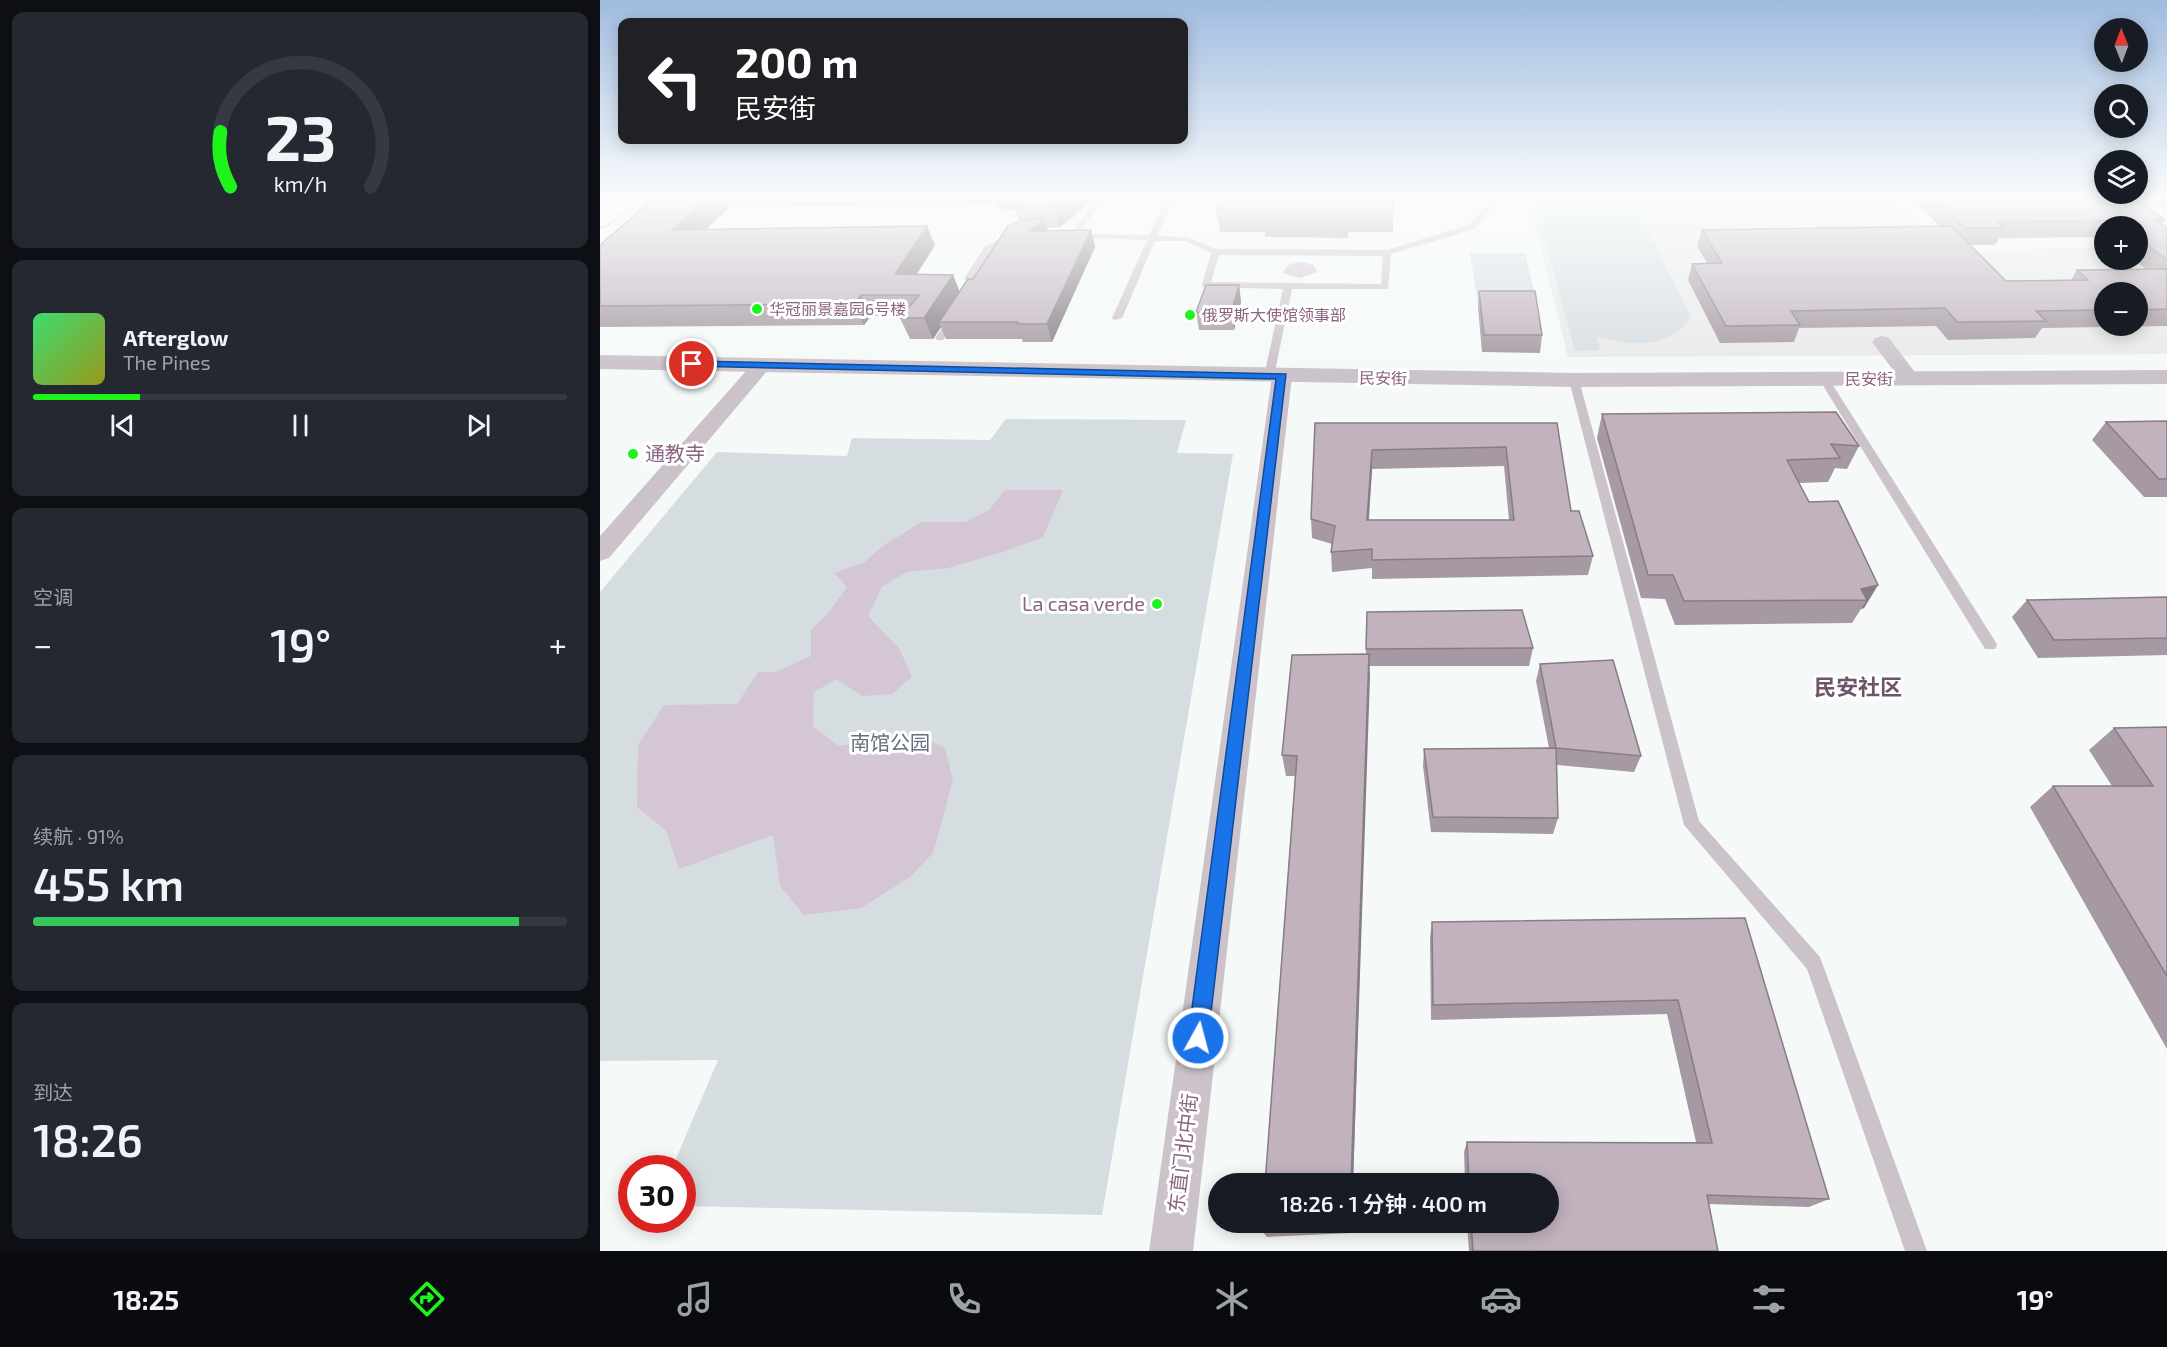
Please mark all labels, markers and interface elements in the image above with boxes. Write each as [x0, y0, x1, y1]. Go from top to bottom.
north arrow [2094, 18, 2148, 72]
map controls [2094, 18, 2148, 336]
text: 200 m [735, 36, 858, 86]
icon: left [636, 42, 714, 120]
button: search [2094, 84, 2148, 138]
text: 民安街 [735, 91, 816, 123]
text: 23 [264, 99, 336, 174]
button: layers [2094, 150, 2148, 204]
text: km/h [273, 171, 327, 196]
button: + [2094, 216, 2148, 270]
button: − [2094, 282, 2148, 336]
place label: 华冠丽景嘉园6号楼 [769, 299, 906, 318]
marker: 华冠丽景嘉园6号楼 [750, 302, 764, 316]
place label: 俄罗斯大使馆领事部 [1202, 305, 1346, 324]
marker: 俄罗斯大使馆领事部 [1183, 308, 1197, 322]
text: Afterglow [123, 324, 228, 350]
pin [666, 338, 717, 389]
icon: arrive [675, 347, 708, 380]
text: The Pines [123, 350, 211, 374]
street label: 民安街 [1359, 368, 1407, 387]
street label: 民安街 [1845, 369, 1893, 388]
icon: previous [106, 409, 139, 442]
icon: pause [284, 409, 317, 442]
icon: next [462, 409, 495, 442]
place label: 通教寺 [645, 441, 705, 465]
marker: 通教寺 [626, 447, 640, 461]
text: 空调 [33, 585, 73, 609]
place label: La casa verde [1022, 591, 1145, 615]
marker: La casa verde [1150, 597, 1164, 611]
text: 19° [270, 617, 331, 671]
text: − [33, 624, 52, 664]
text: + [549, 624, 567, 664]
district label: 民安社区 [1814, 673, 1902, 699]
park label: 南馆公园 [850, 730, 930, 754]
text: 续航 · 91% [33, 824, 124, 848]
text: 455 km [33, 856, 184, 910]
position arrow [1166, 1006, 1230, 1070]
text: 到达 [33, 1080, 73, 1104]
street label: 东直门北中街 [1163, 1092, 1201, 1214]
text: 18:26 [33, 1112, 143, 1166]
speed limit sign: 30 [618, 1155, 696, 1233]
text: 18:26 · 1 分钟 · 400 m [1280, 1190, 1487, 1216]
icon: directions [406, 1278, 448, 1320]
icon: music [674, 1278, 716, 1320]
icon: phone [943, 1278, 985, 1320]
icon: climate [1211, 1278, 1253, 1320]
icon: car [1480, 1278, 1522, 1320]
icon: filters [1748, 1278, 1790, 1320]
text: 18:25 [113, 1283, 179, 1315]
text: 19° [2017, 1283, 2054, 1315]

